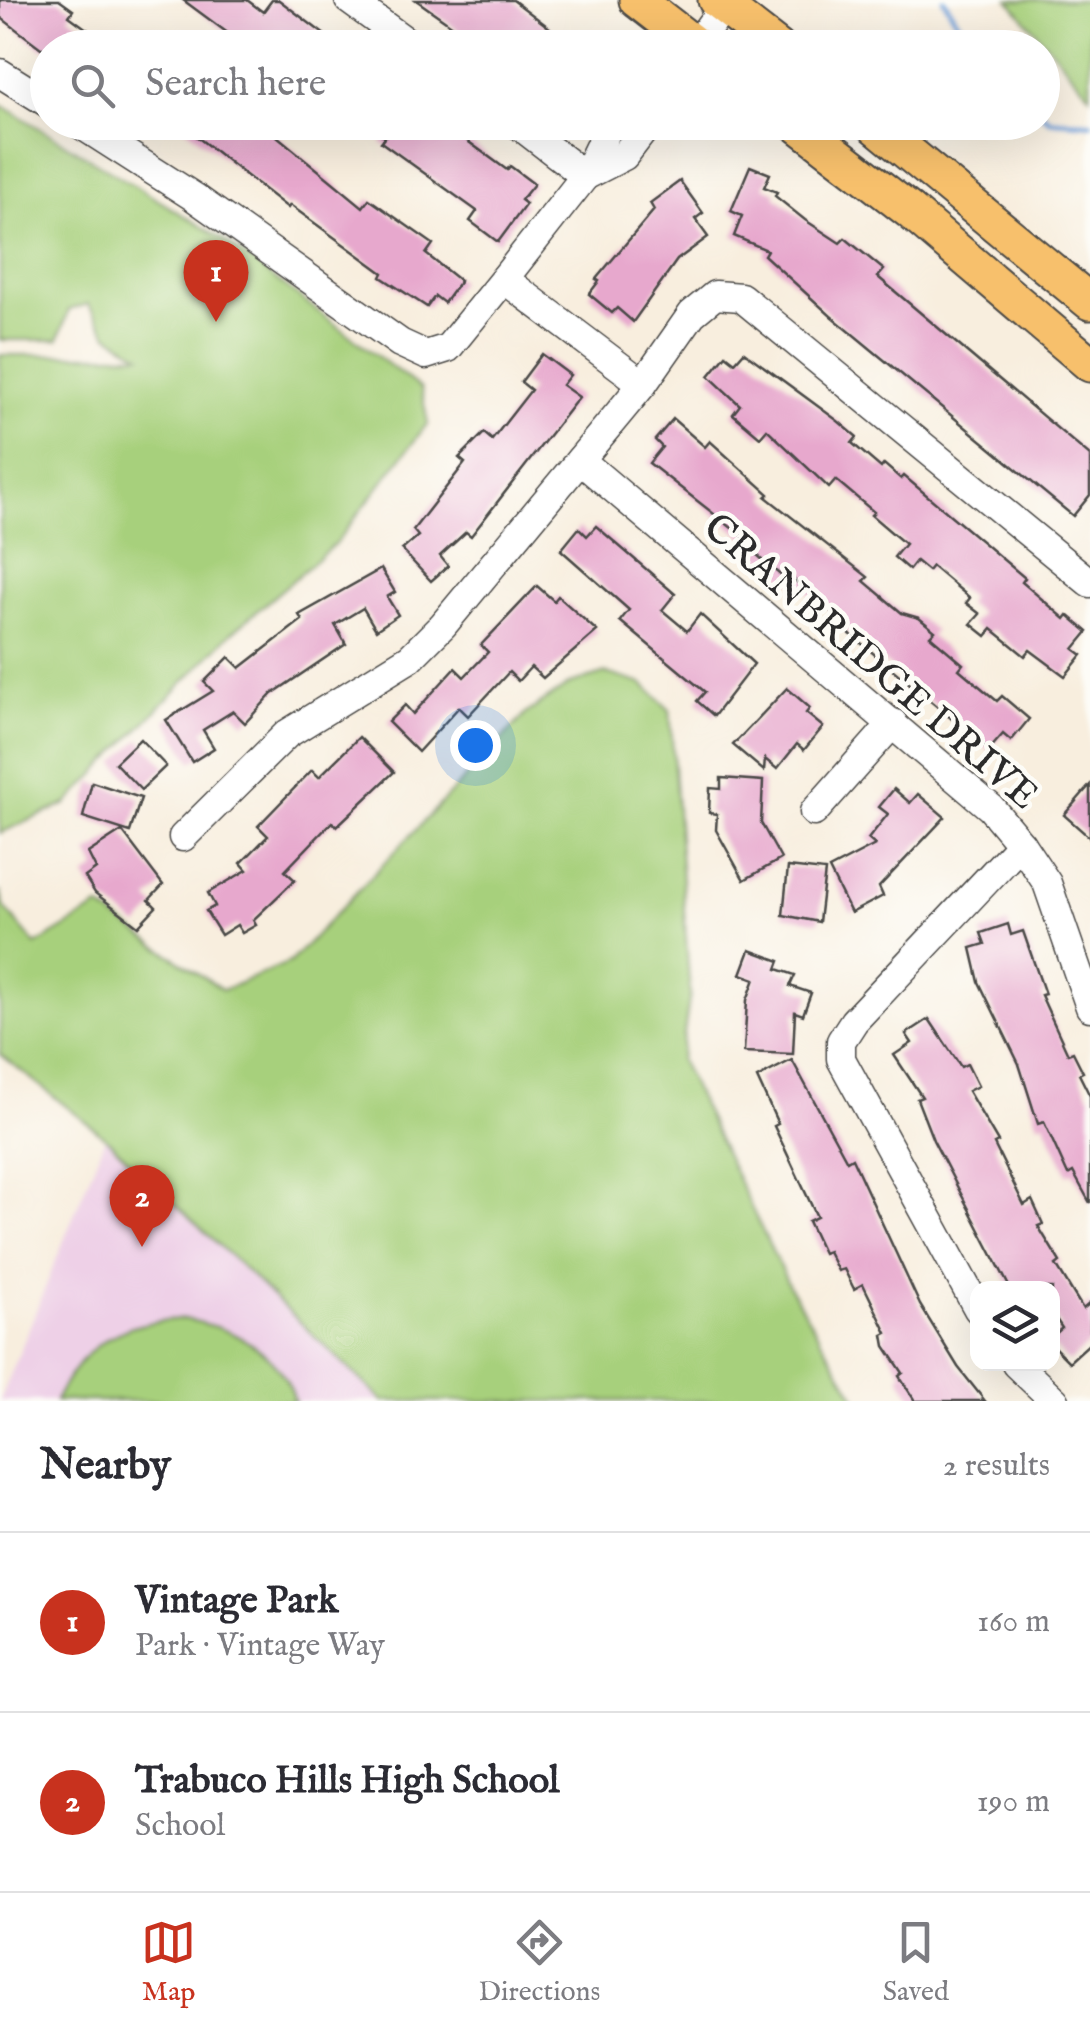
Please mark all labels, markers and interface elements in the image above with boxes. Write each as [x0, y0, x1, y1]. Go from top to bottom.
search box [30, 30, 1060, 140]
icon: search [65, 58, 120, 113]
text: Search here [145, 61, 326, 109]
pin: 1 [184, 240, 248, 322]
street label: CRANBRIDGE DRIVE [692, 503, 1048, 822]
your location [450, 720, 501, 771]
pin: 2 [110, 1164, 174, 1247]
map controls [970, 1281, 1060, 1371]
button: layers [970, 1281, 1060, 1371]
text: Nearby [40, 1440, 171, 1493]
text: 2 results [943, 1446, 1050, 1487]
text: Vintage Park [135, 1578, 338, 1626]
text: 1 [67, 1602, 78, 1643]
text: 160 m [977, 1602, 1050, 1643]
text: Park · Vintage Way [135, 1626, 385, 1667]
text: Trabuco Hills High School [135, 1758, 559, 1806]
text: 2 [65, 1782, 80, 1823]
text: 190 m [977, 1782, 1050, 1823]
text: School [135, 1806, 225, 1847]
tab: Map [141, 1915, 196, 2010]
tab: Directions [478, 1915, 600, 2010]
tab: Saved [883, 1915, 949, 2010]

